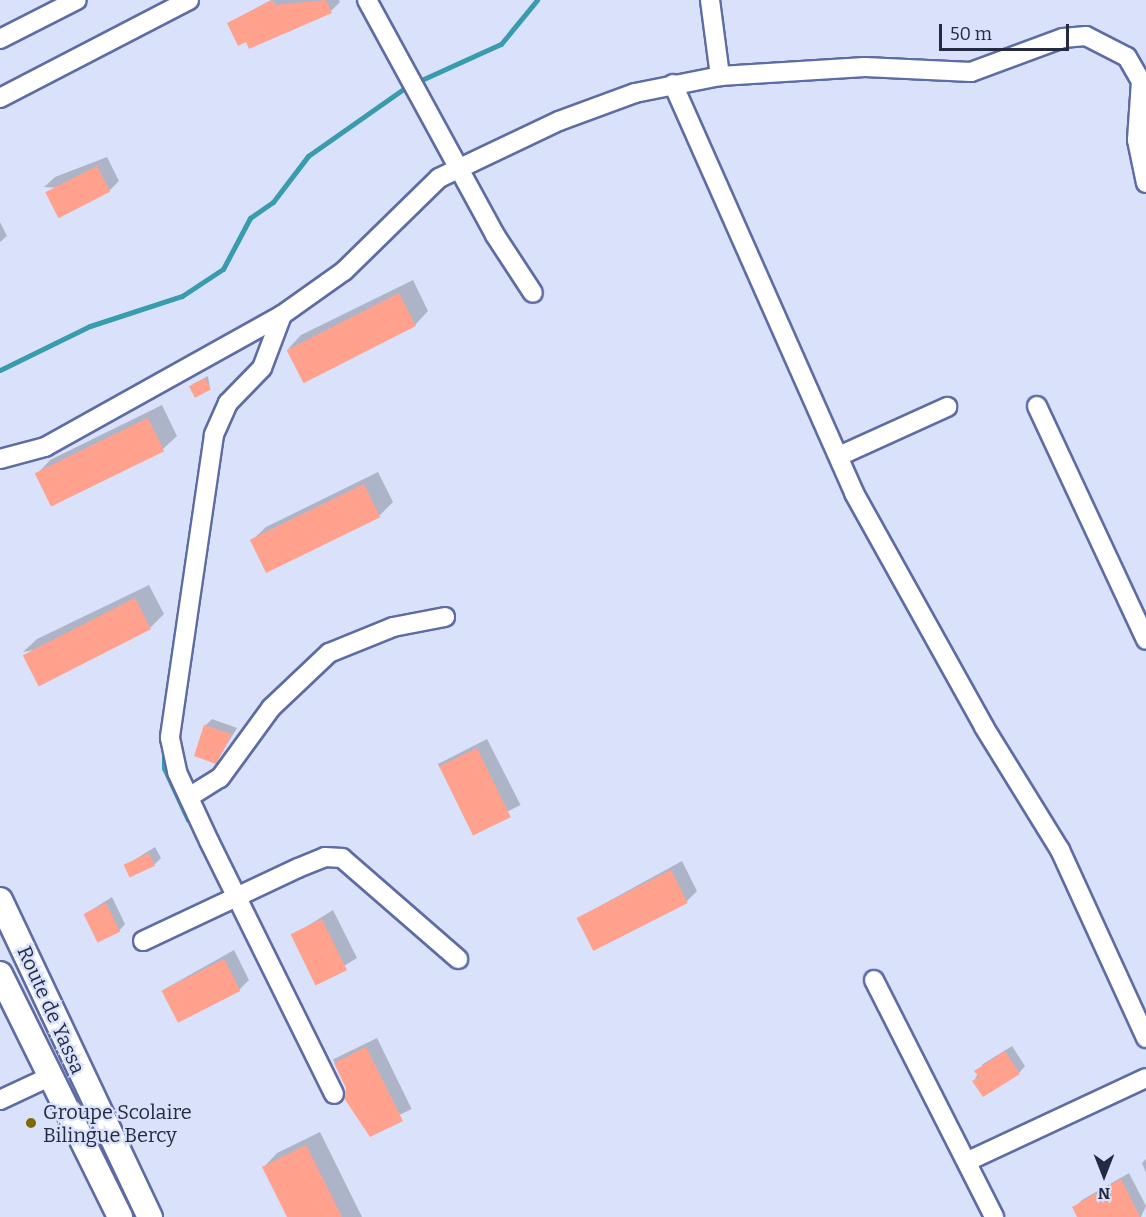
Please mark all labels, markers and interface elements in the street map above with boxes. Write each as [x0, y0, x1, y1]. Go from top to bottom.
scale bar [942, 12, 1072, 50]
text: 50 m [950, 23, 992, 45]
street label: Route de Yassa [12, 942, 90, 1078]
place label: Groupe Scolaire Bilingue Bercy [43, 1100, 192, 1147]
marker: Groupe Scolaire Bilingue Bercy [24, 1116, 38, 1130]
north arrow [1074, 1145, 1134, 1205]
text: N [1098, 1184, 1110, 1203]

